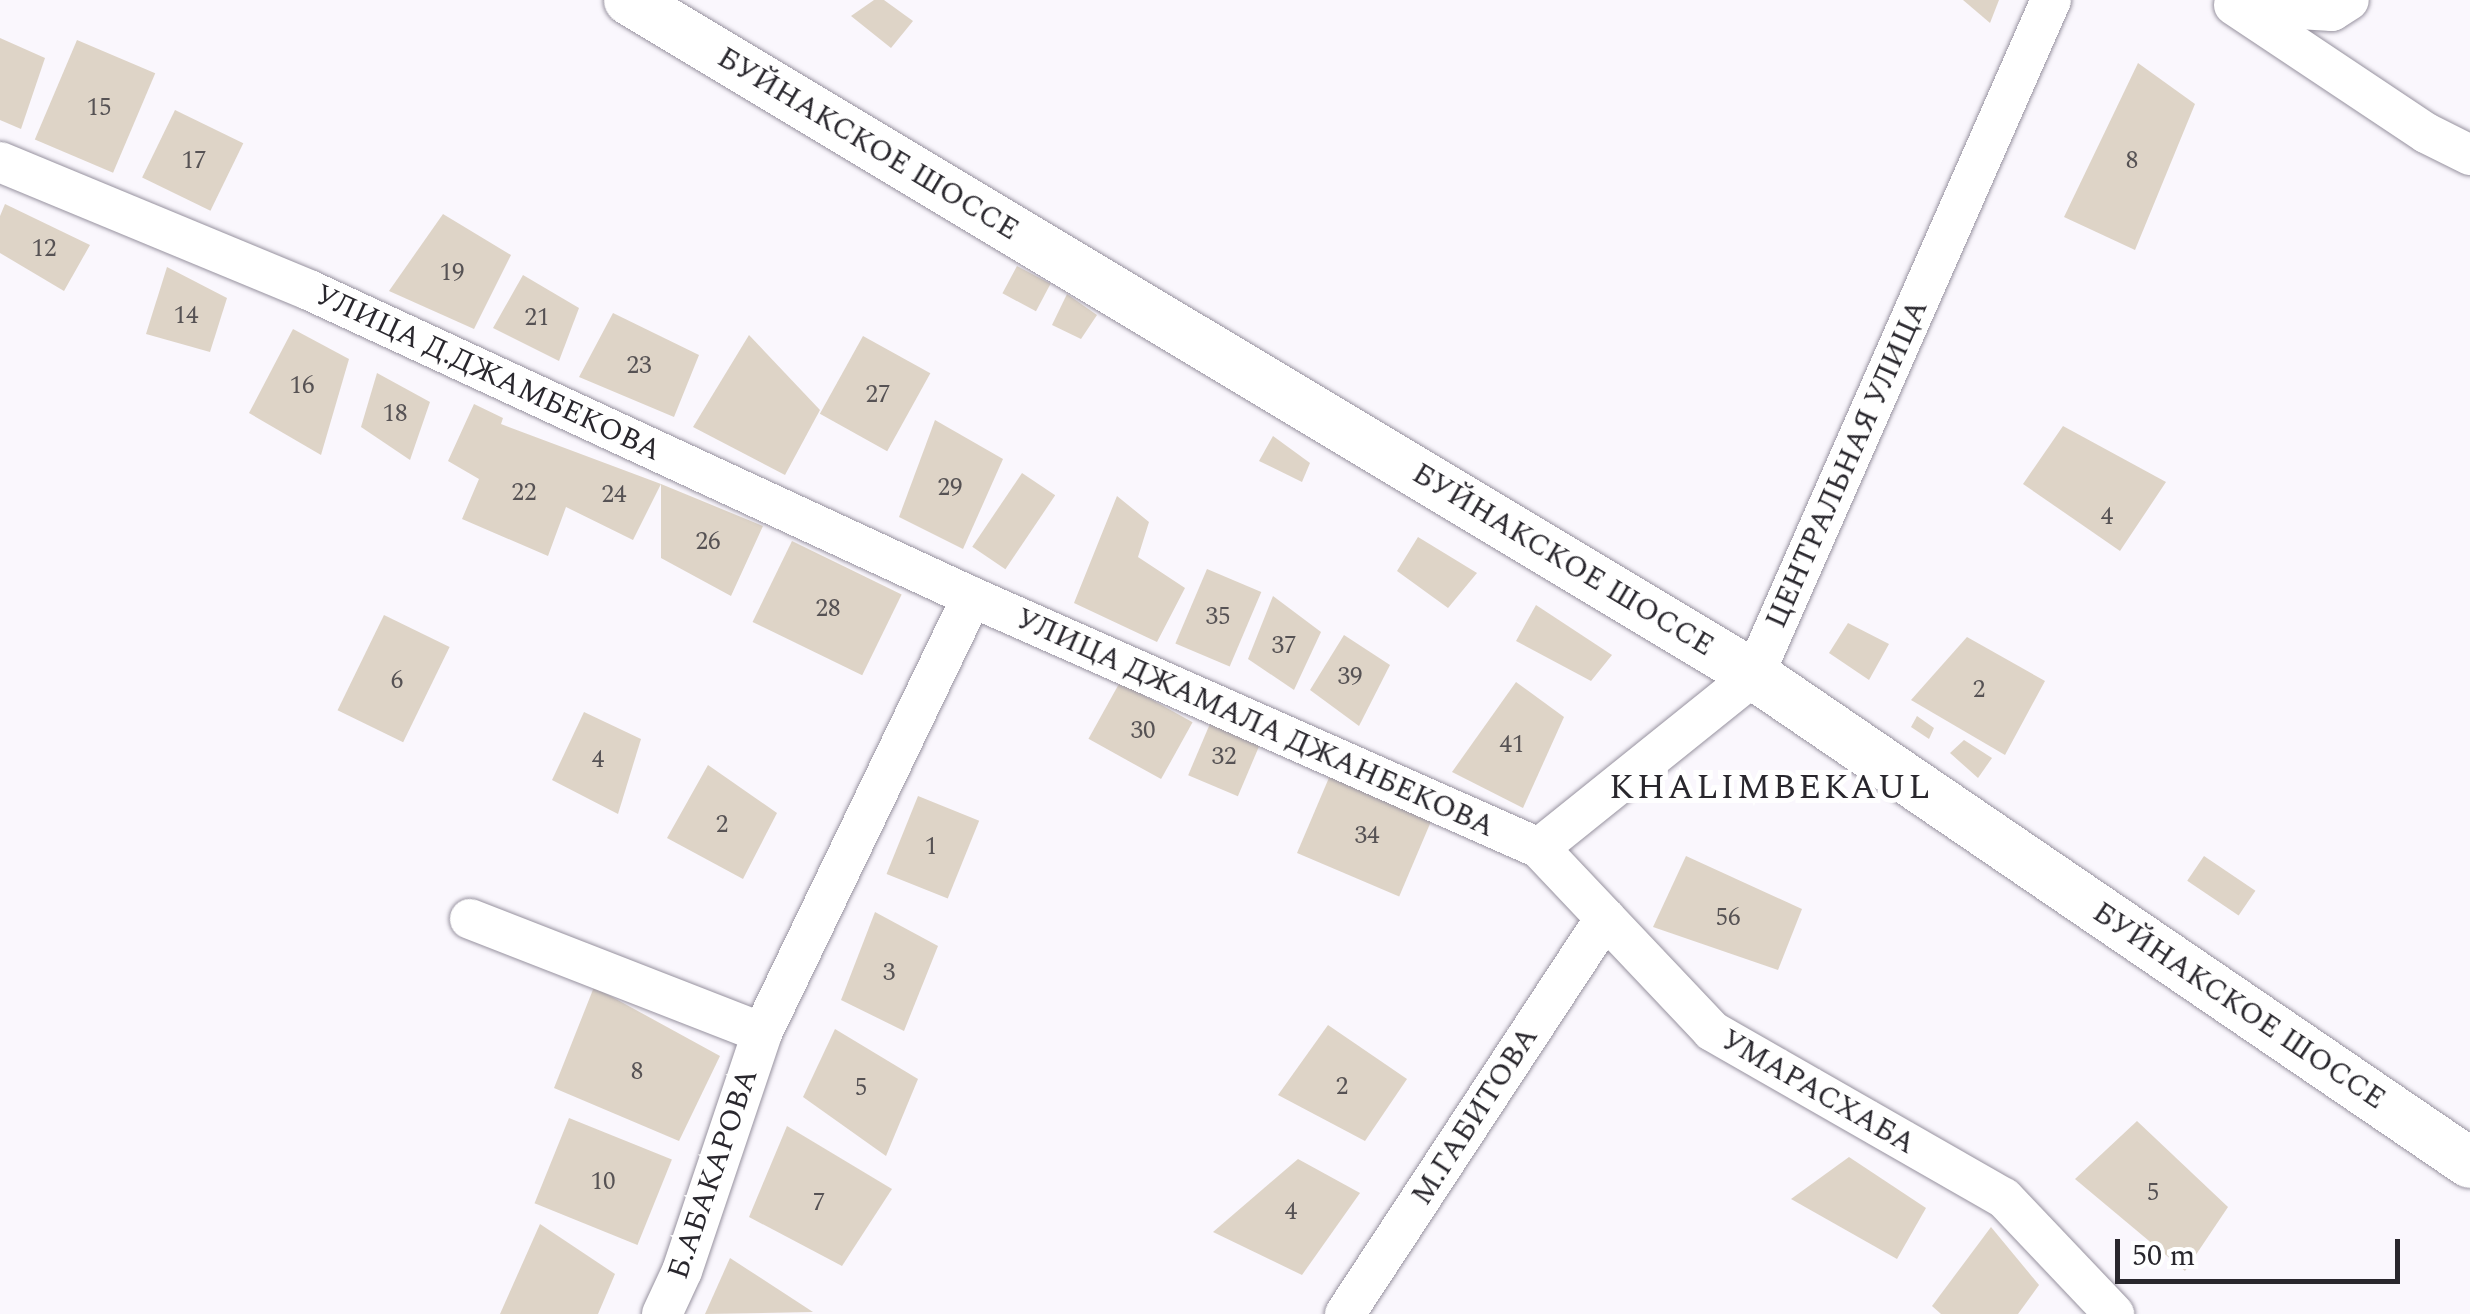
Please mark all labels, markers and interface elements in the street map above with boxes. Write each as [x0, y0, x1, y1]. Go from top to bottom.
street label: БУЙНАКСКОЕ ШОССЕ [711, 40, 1025, 248]
house number: 15 [87, 93, 111, 123]
house number: 17 [182, 146, 206, 176]
house number: 8 [2126, 146, 2138, 176]
house number: 12 [32, 234, 56, 264]
house number: 19 [440, 258, 464, 288]
street label: УЛИЦА Д.ДЖАМБЕКОВА [309, 277, 667, 469]
street label: ЦЕНТРАЛЬНАЯ УЛИЦА [1758, 294, 1936, 634]
house number: 14 [174, 301, 198, 331]
house number: 21 [525, 303, 549, 333]
house number: 23 [627, 351, 651, 381]
house number: 16 [290, 371, 314, 401]
house number: 27 [866, 380, 890, 410]
house number: 18 [383, 399, 407, 429]
street label: БУЙНАКСКОЕ ШОССЕ [1406, 456, 1720, 664]
house number: 29 [938, 473, 962, 503]
house number: 22 [512, 478, 536, 508]
house number: 24 [602, 480, 626, 510]
house number: 4 [2101, 502, 2113, 532]
house number: 26 [696, 527, 720, 557]
house number: 28 [816, 594, 840, 624]
street label: УЛИЦА ДЖАМАЛА ДЖАНБЕКОВА [1010, 601, 1500, 845]
house number: 35 [1206, 602, 1230, 632]
house number: 37 [1272, 631, 1296, 661]
house number: 39 [1338, 662, 1362, 692]
house number: 6 [391, 666, 403, 696]
house number: 2 [1973, 675, 1985, 705]
house number: 30 [1131, 716, 1155, 746]
house number: 41 [1500, 730, 1524, 760]
house number: 32 [1212, 742, 1236, 772]
house number: 4 [592, 745, 604, 775]
district label: KHALIMBEKAUL [1609, 767, 1933, 809]
house number: 2 [716, 810, 728, 840]
house number: 34 [1355, 821, 1379, 851]
house number: 1 [925, 832, 937, 862]
street label: БУЙНАКСКОЕ ШОССЕ [2086, 895, 2392, 1117]
house number: 56 [1716, 903, 1740, 933]
house number: 3 [883, 958, 895, 988]
street label: М.ГАБИТОВА [1404, 1020, 1546, 1212]
street label: УМАРАСХАБА [1714, 1022, 1922, 1162]
house number: 8 [631, 1057, 643, 1087]
street label: Б.АБАКАРОВА [660, 1064, 766, 1284]
house number: 2 [1336, 1072, 1348, 1102]
house number: 5 [855, 1073, 867, 1103]
house number: 10 [591, 1167, 615, 1197]
house number: 5 [2147, 1178, 2159, 1208]
house number: 7 [813, 1188, 825, 1218]
house number: 4 [1285, 1197, 1297, 1227]
scale bar [2120, 1219, 2405, 1281]
text: 50 m [2132, 1233, 2195, 1279]

